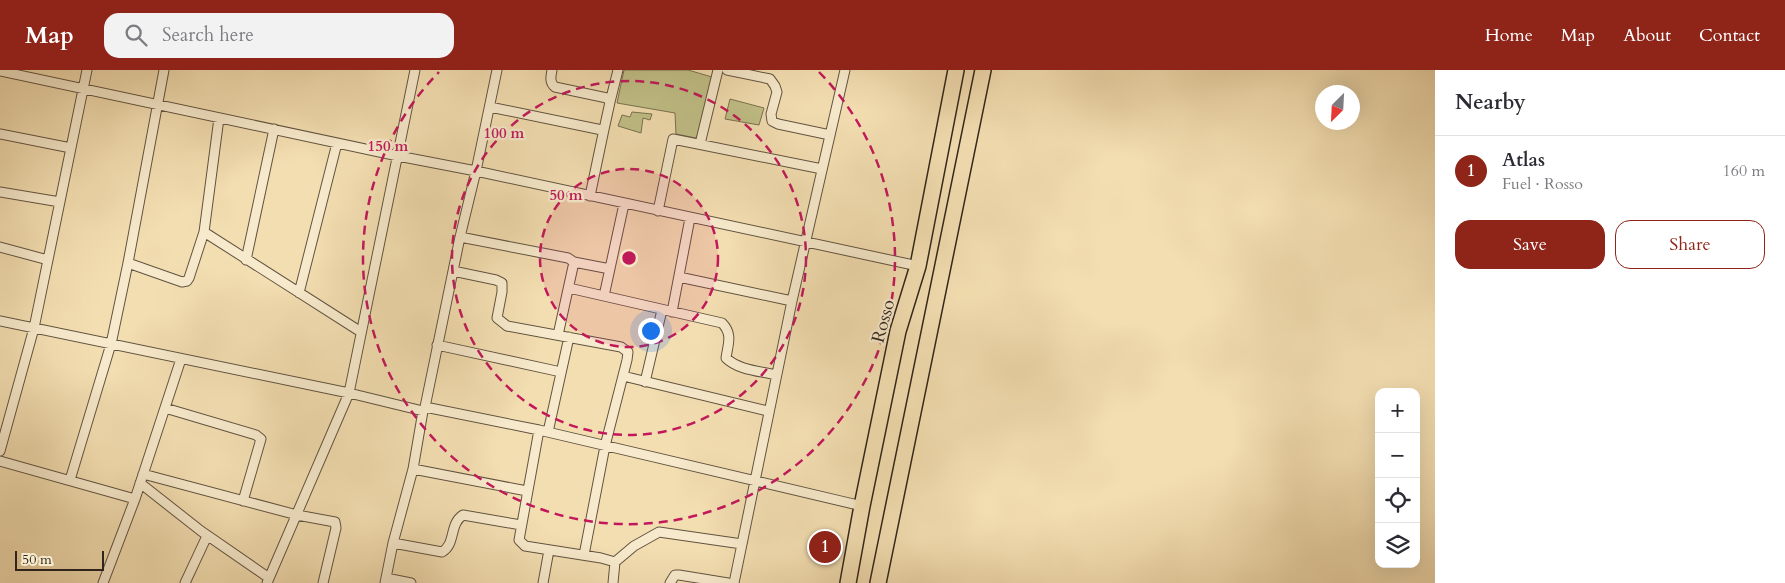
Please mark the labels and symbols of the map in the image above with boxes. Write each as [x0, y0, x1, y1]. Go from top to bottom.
north arrow [1315, 85, 1360, 130]
text: 100 m [484, 123, 525, 143]
text: 150 m [368, 136, 409, 156]
text: 50 m [549, 185, 583, 205]
centre of rings [620, 249, 638, 267]
street label: Rosso [866, 296, 901, 346]
your location [638, 318, 664, 344]
pin: 1 [809, 528, 841, 566]
scale bar [15, 548, 104, 571]

